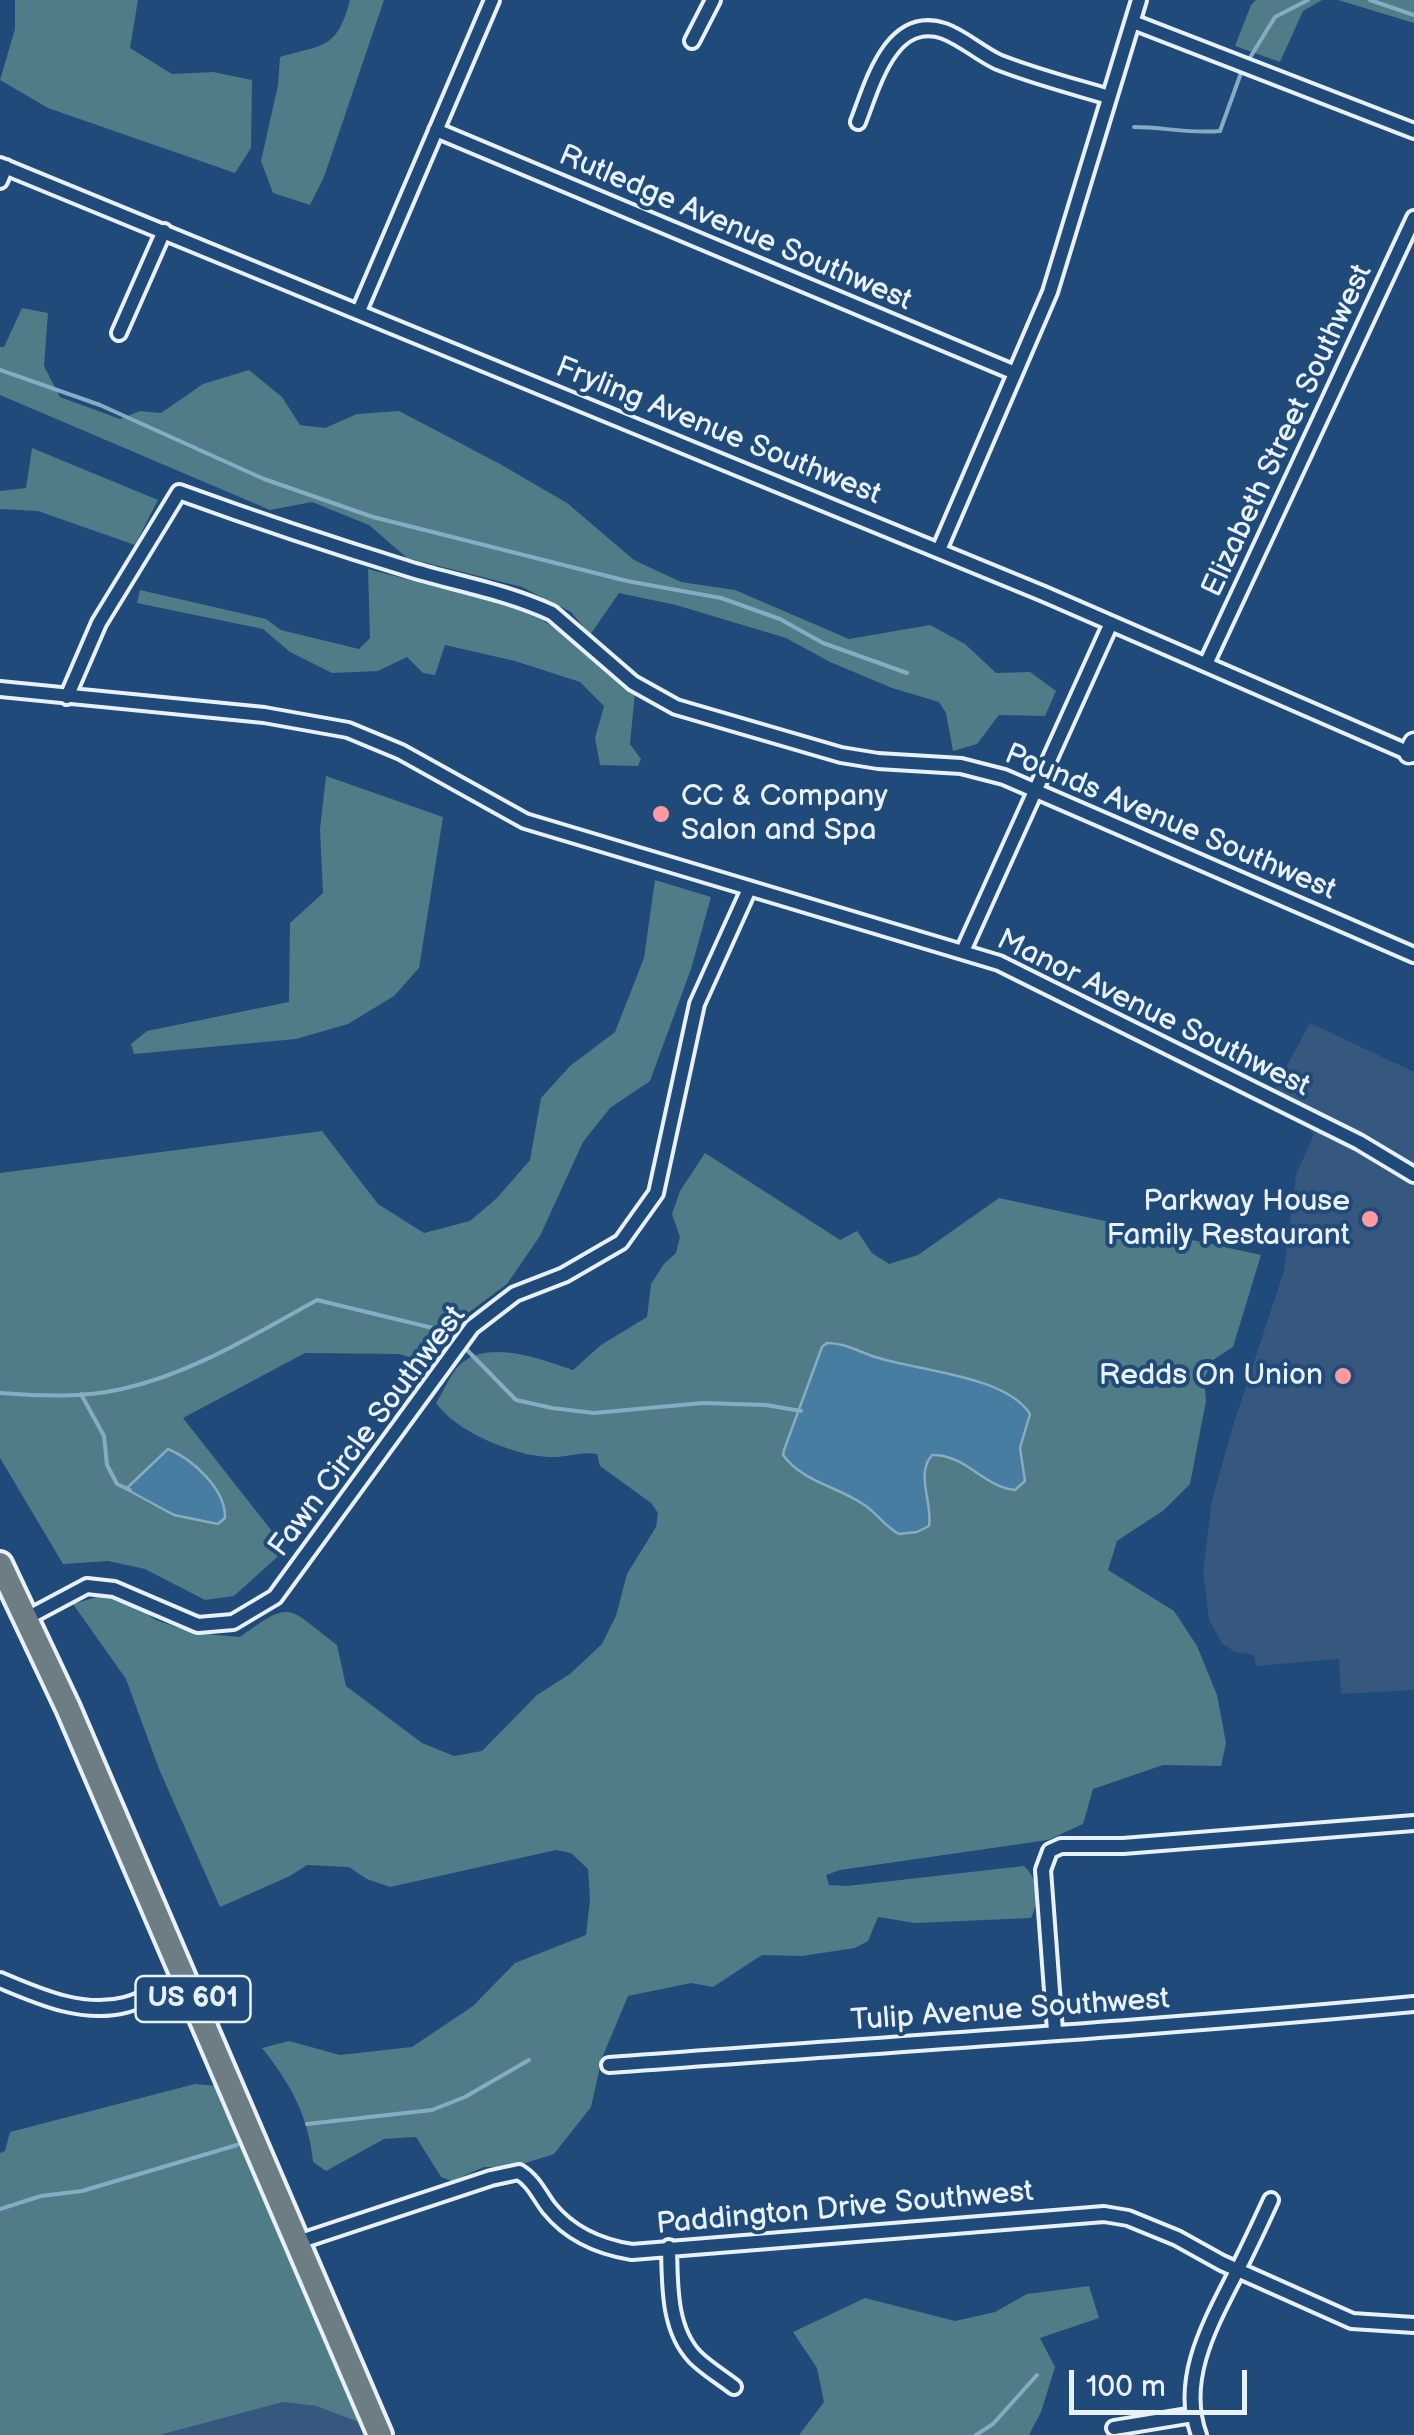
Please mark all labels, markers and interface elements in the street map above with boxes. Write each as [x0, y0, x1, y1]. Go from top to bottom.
street label: Rutledge Avenue Southwest [553, 138, 917, 320]
street label: Elizabeth Street Southwest [1195, 259, 1381, 603]
street label: Fryling Avenue Southwest [550, 350, 886, 514]
street label: Pounds Avenue Southwest [999, 737, 1341, 909]
place label: CC & Company Salon and Spa [681, 779, 888, 850]
marker: CC & Company Salon and Spa [650, 803, 672, 825]
street label: Manor Avenue Southwest [991, 923, 1315, 1105]
place label: Parkway House Family Restaurant [1107, 1184, 1350, 1254]
marker: Parkway House Family Restaurant [1359, 1208, 1381, 1230]
street label: Fawn Circle Southwest [262, 1299, 474, 1565]
place label: Redds On Union [1099, 1358, 1323, 1394]
marker: Redds On Union [1332, 1365, 1354, 1387]
road number: US 601 [136, 1976, 250, 2022]
street label: Tulip Avenue Southwest [849, 1982, 1171, 2040]
street label: Paddington Drive Southwest [655, 2175, 1035, 2243]
scale bar [1074, 2350, 1252, 2412]
text: 100 m [1086, 2369, 1166, 2405]

